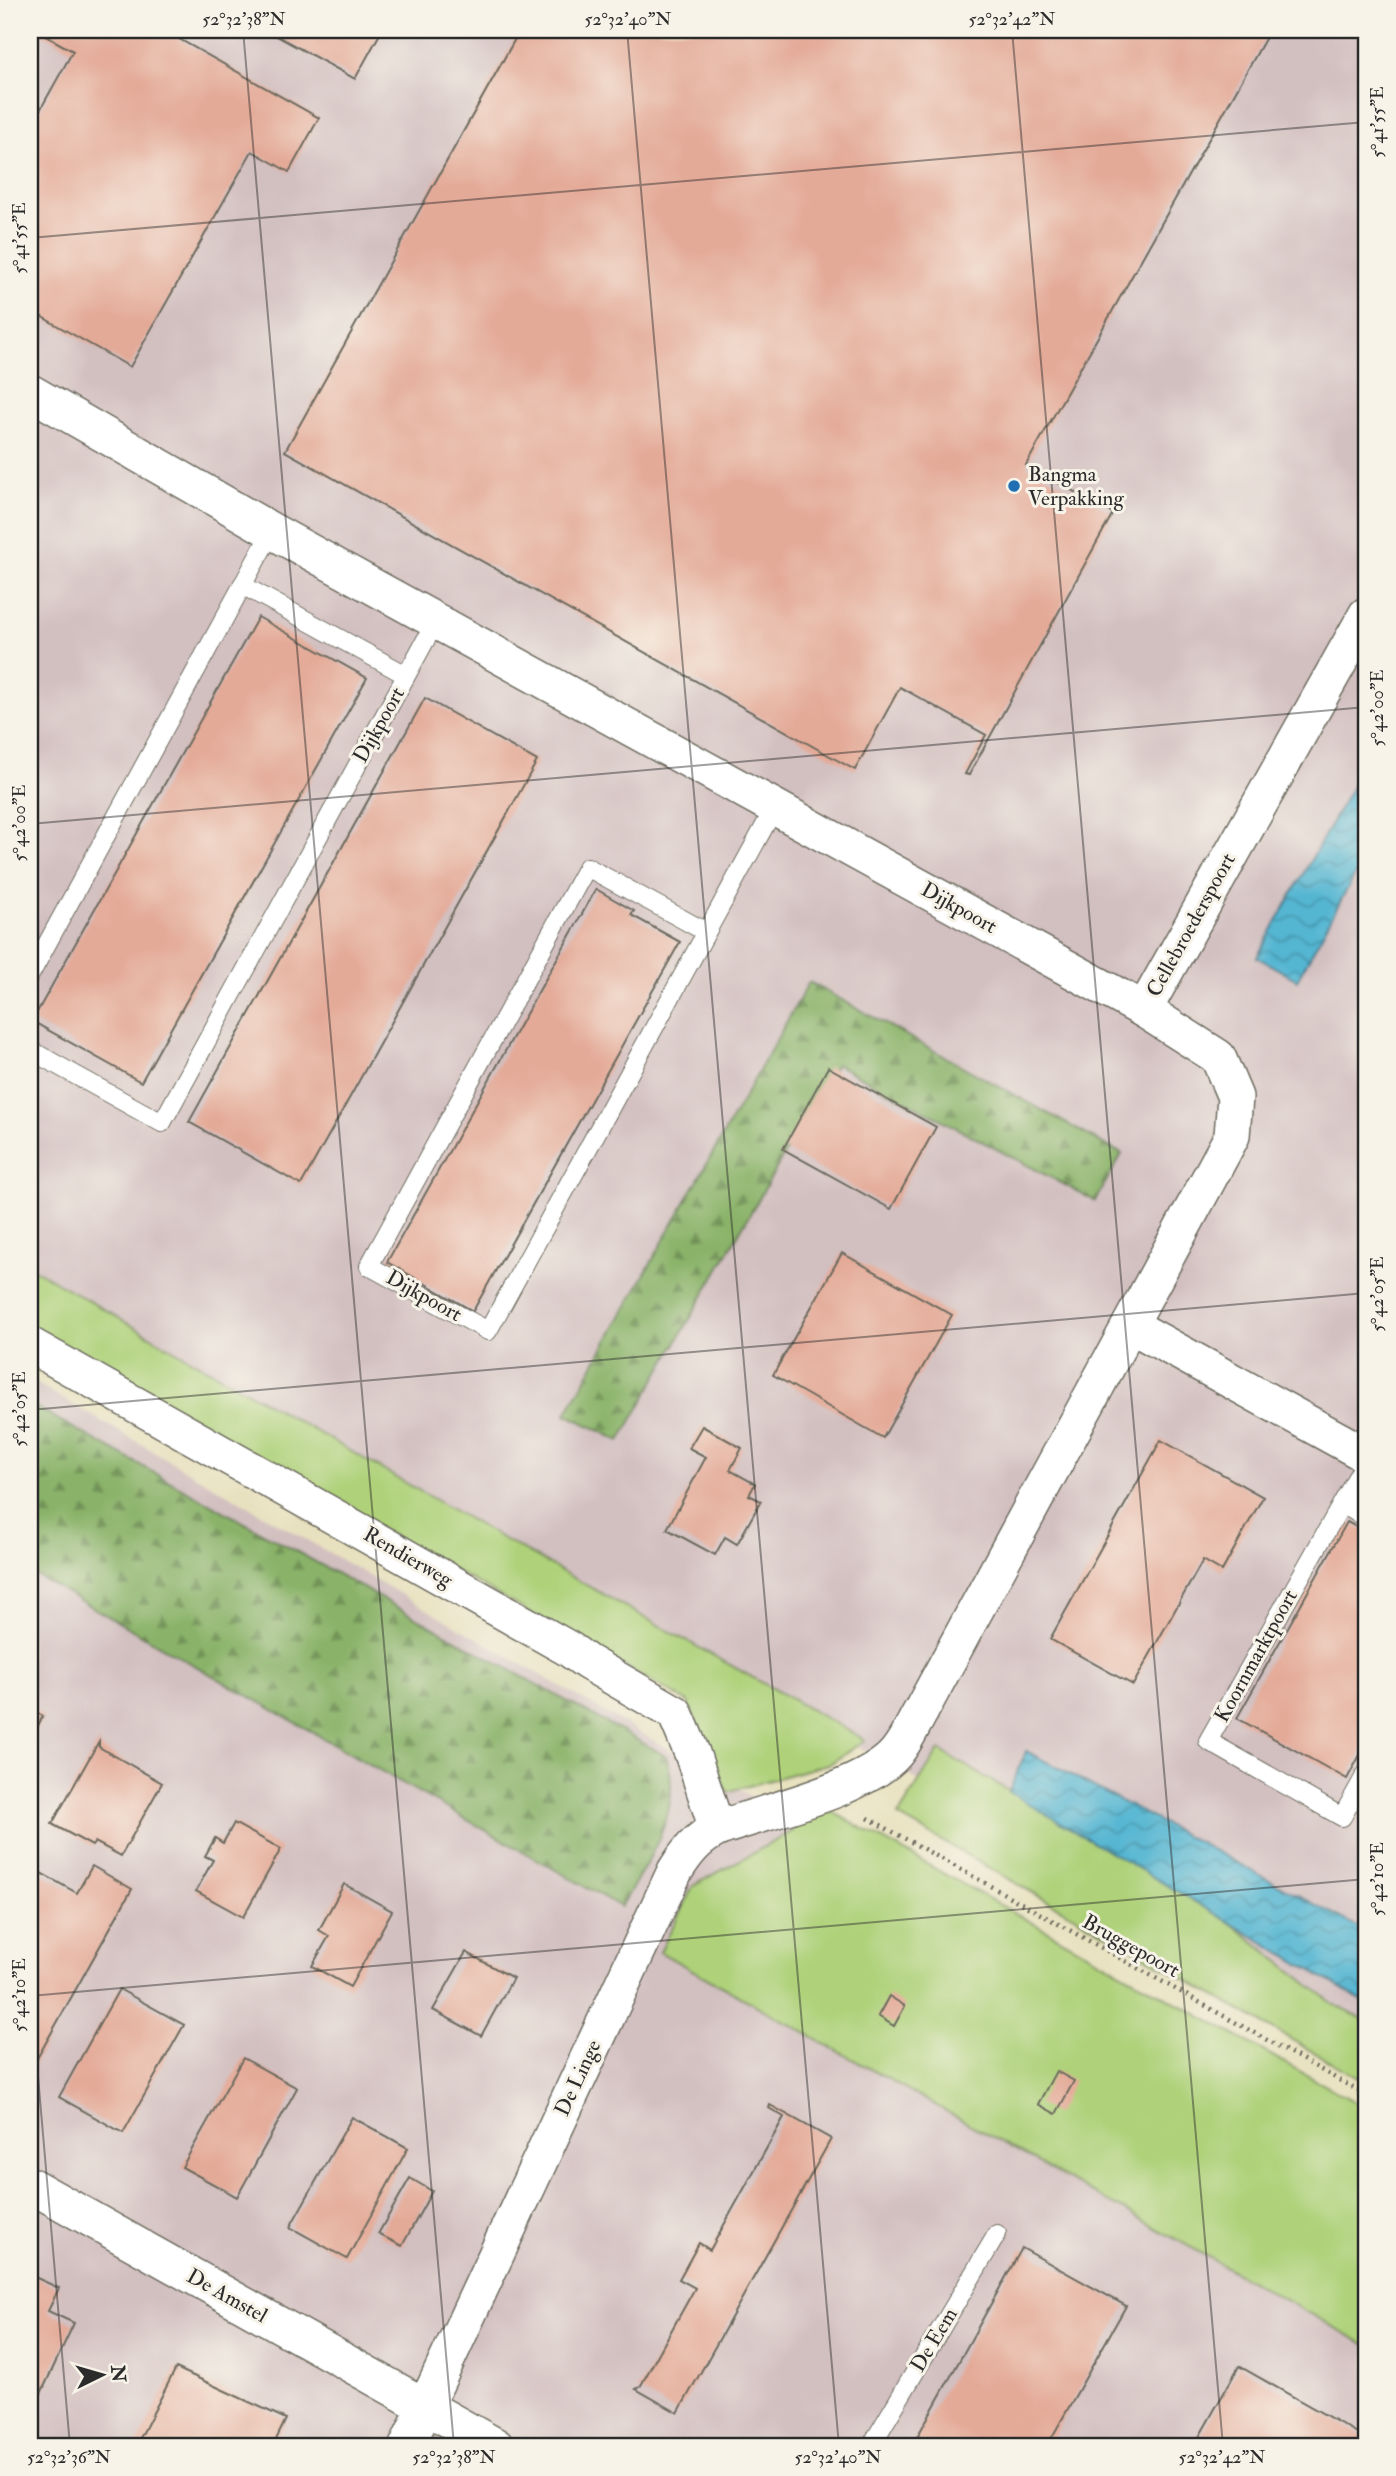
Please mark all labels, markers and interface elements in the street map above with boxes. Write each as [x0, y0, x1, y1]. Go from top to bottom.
text: 52°32'38"N [202, 8, 286, 31]
text: 52°32'40"N [585, 8, 671, 31]
text: 52°32'42"N [969, 8, 1055, 31]
text: 5°41'55"E [1366, 86, 1389, 158]
text: 5°41'55"E [8, 202, 31, 274]
place label: Bangma Verpakking [1028, 461, 1124, 512]
marker: Bangma Verpakking [1006, 478, 1022, 494]
text: 5°42'00"E [1366, 669, 1389, 746]
street label: Dijkpoort [347, 682, 411, 768]
text: 5°42'00"E [8, 784, 31, 861]
street label: Cellebroederspoort [1140, 848, 1242, 1002]
street label: Dijkpoort [916, 876, 1002, 940]
text: 5°42'05"E [1366, 1256, 1389, 1332]
street label: Dijkpoort [381, 1264, 467, 1328]
text: 5°42'05"E [8, 1371, 31, 1447]
street label: Rendierweg [358, 1521, 458, 1594]
street label: Koornmarktpoort [1208, 1585, 1304, 1727]
text: 5°42'10"E [1366, 1842, 1389, 1916]
street label: Bruggepoort [1078, 1908, 1185, 1984]
text: 5°42'10"E [8, 1958, 31, 2032]
street label: De Linge [549, 2035, 607, 2120]
street label: De Amstel [182, 2263, 273, 2329]
street label: De Eem [904, 2303, 964, 2377]
north arrow [66, 2340, 136, 2410]
text: N [105, 2363, 131, 2384]
text: 52°32'36"N [27, 2446, 111, 2469]
text: 52°32'38"N [412, 2446, 496, 2469]
text: 52°32'40"N [795, 2446, 881, 2469]
text: 52°32'42"N [1179, 2446, 1265, 2469]

